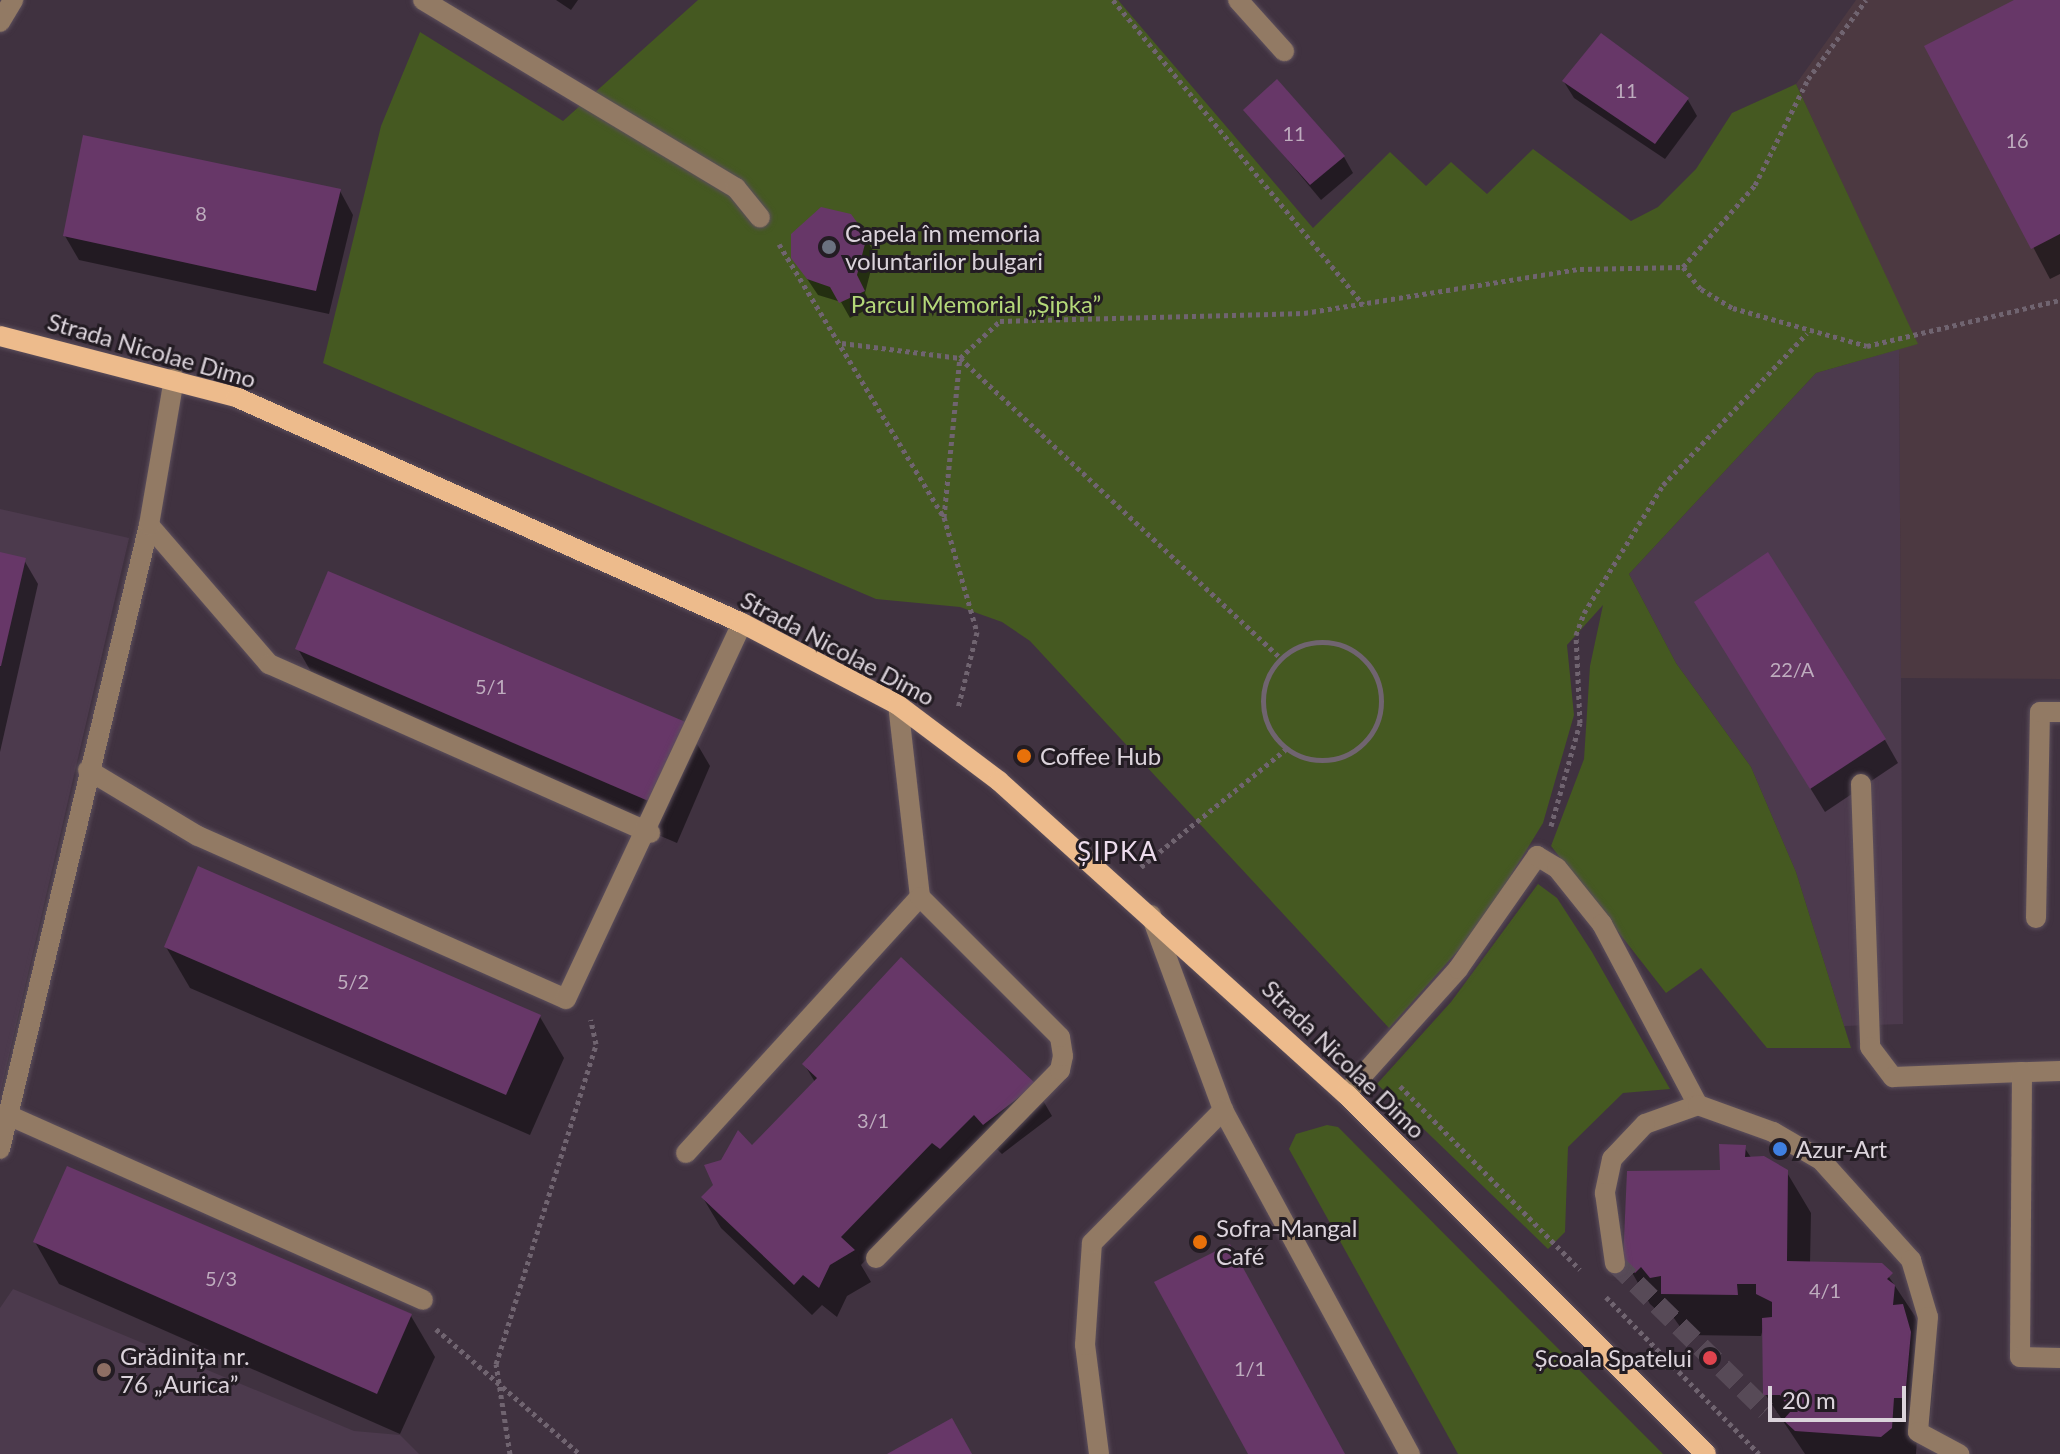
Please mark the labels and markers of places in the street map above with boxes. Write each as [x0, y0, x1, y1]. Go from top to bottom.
place label: Capela în memoria voluntarilor bulgari [845, 219, 1043, 275]
marker: Capela în memoria voluntarilor bulgari [820, 238, 838, 256]
place label: Coffee Hub [1040, 742, 1161, 770]
marker: Coffee Hub [1015, 747, 1033, 765]
place label: Azur-Art [1796, 1135, 1887, 1163]
marker: Azur-Art [1771, 1140, 1789, 1158]
place label: Sofra-Mangal Café [1216, 1214, 1357, 1270]
marker: Sofra-Mangal Café [1191, 1233, 1209, 1251]
place label: Grădinița nr. 76 „Aurica” [120, 1342, 250, 1398]
place label: Școala Spatelui [1535, 1344, 1692, 1372]
marker: Școala Spatelui [1699, 1347, 1721, 1369]
marker: Grădinița nr. 76 „Aurica” [95, 1361, 113, 1379]

